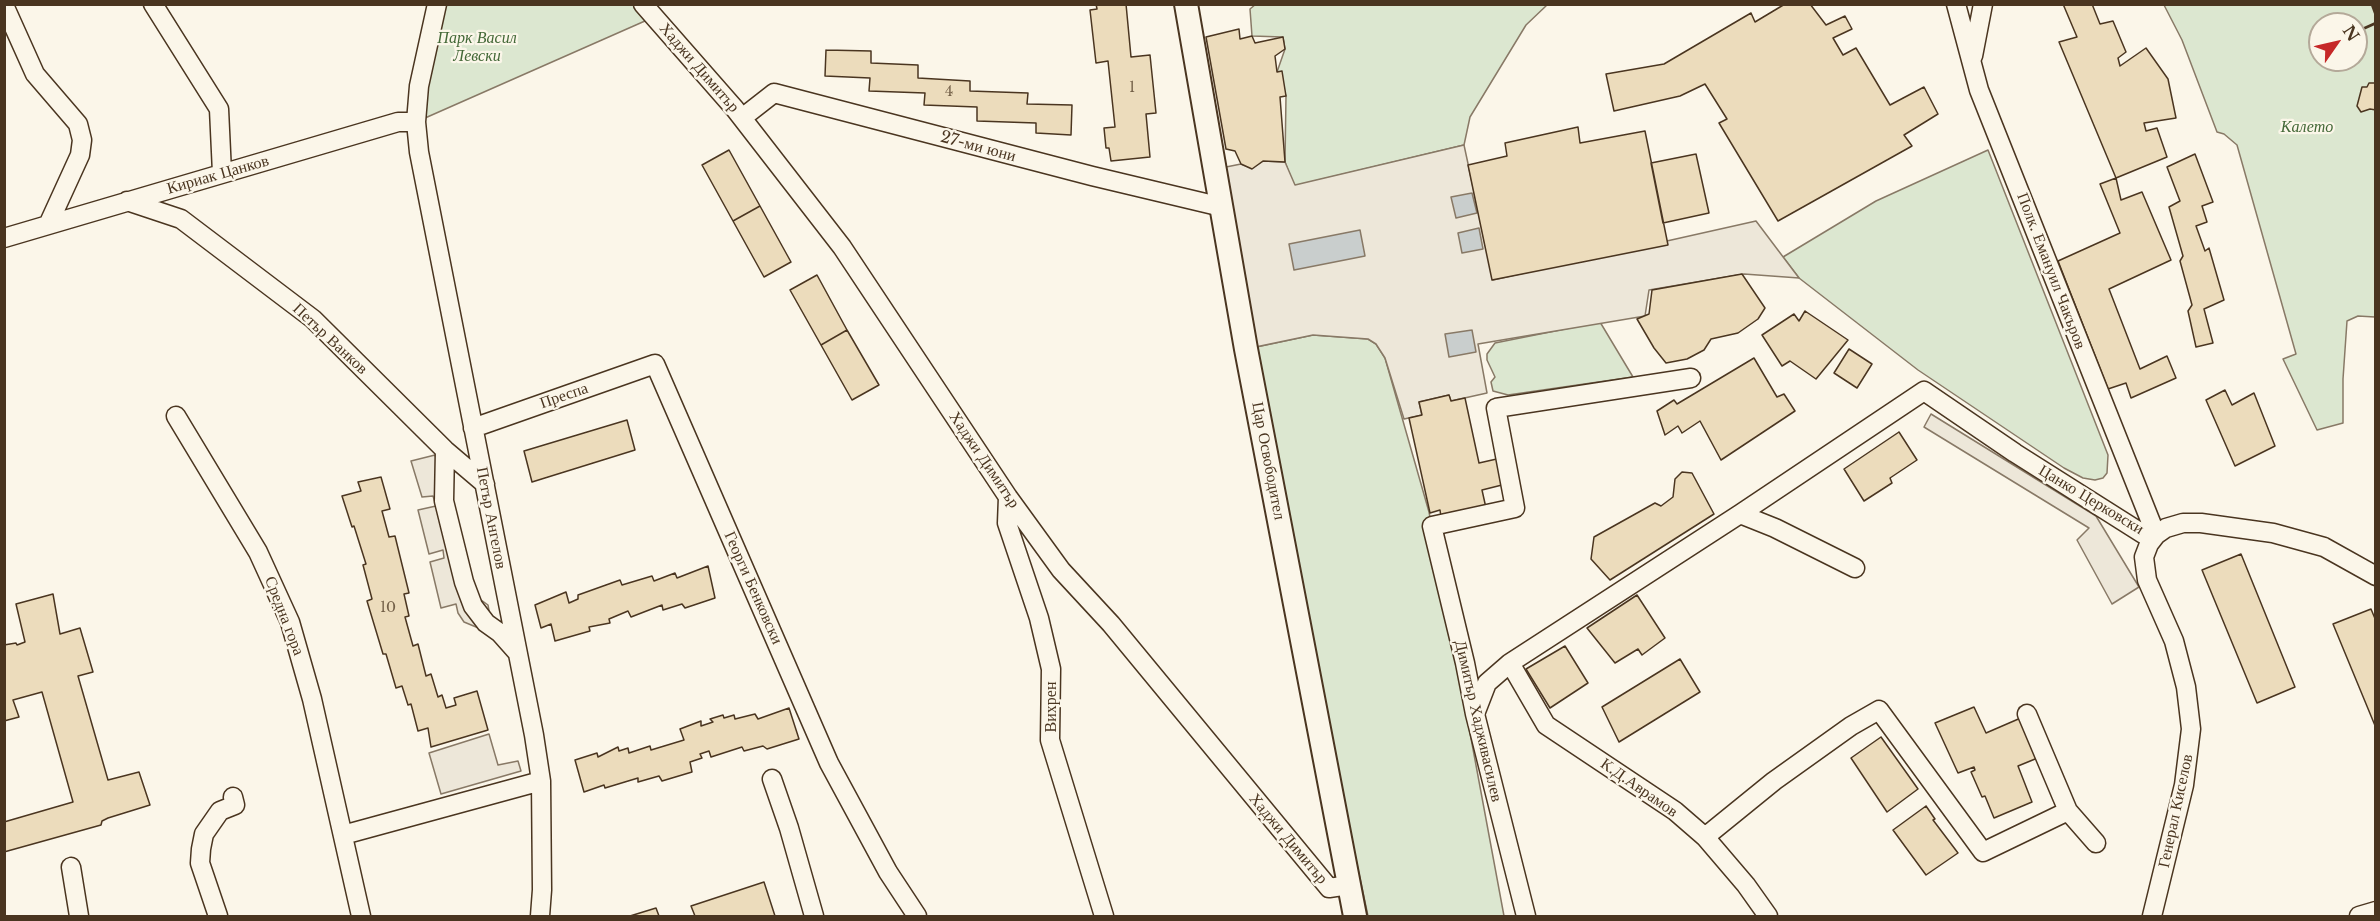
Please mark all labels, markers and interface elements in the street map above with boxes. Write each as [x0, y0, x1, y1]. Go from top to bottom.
north arrow [2308, 12, 2368, 72]
street label: Хаджи Димитър [655, 19, 743, 117]
text: N [2339, 21, 2364, 45]
park label: Парк Васил Левски [437, 28, 517, 66]
house number: 1 [1129, 80, 1135, 96]
house number: 4 [945, 84, 953, 100]
park label: Калето [2281, 117, 2333, 137]
street label: 27-ми юни [938, 128, 1018, 166]
street label: Кириак Цанков [165, 151, 271, 199]
street label: Полк. Емануил Чакъров [2012, 190, 2090, 352]
street label: Петър Ванков [289, 299, 371, 379]
street label: Преспа [537, 379, 591, 413]
street label: Цар Освободител [1247, 400, 1289, 522]
street label: Хаджи Димитър [945, 408, 1023, 512]
street label: Цанко Церковски [2035, 461, 2147, 539]
street label: Петър Ангелов [472, 465, 510, 571]
street label: Георги Бенковски [720, 529, 786, 647]
street label: Средна гора [260, 574, 308, 658]
house number: 10 [380, 600, 396, 616]
street label: Димитър Хадживасилев [1450, 638, 1506, 804]
street label: Вихрен [1041, 682, 1061, 732]
street label: Генерал Киселов [2155, 752, 2197, 870]
street label: К.Д.Аврамов [1597, 754, 1681, 822]
street label: Хаджи Димитър [1245, 790, 1331, 888]

